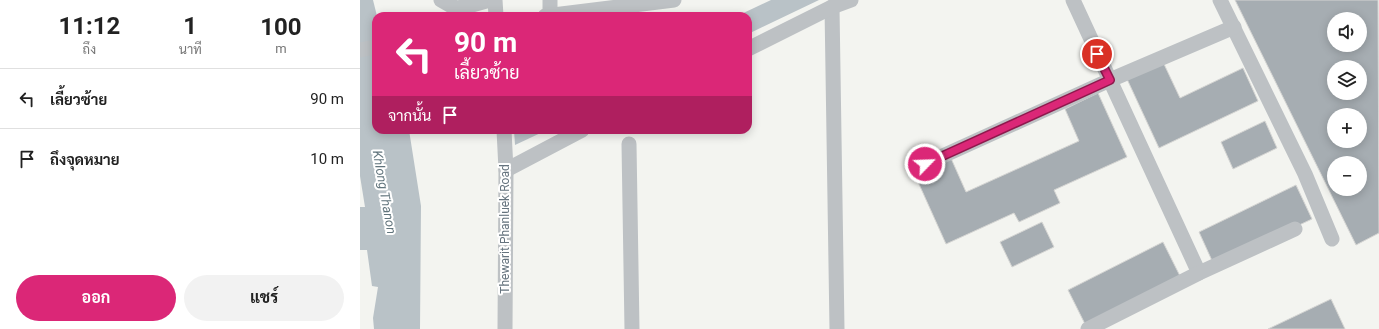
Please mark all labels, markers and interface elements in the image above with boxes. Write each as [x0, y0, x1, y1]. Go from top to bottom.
text: 11:12 [58, 12, 120, 40]
text: 1 [183, 12, 197, 40]
map controls [1327, 12, 1367, 196]
button: sound [1327, 12, 1367, 52]
text: 100 [260, 13, 302, 41]
text: 90 m [454, 26, 517, 59]
icon: left [388, 28, 440, 80]
pin [1080, 37, 1114, 71]
text: m [275, 41, 287, 56]
text: ถึง [83, 42, 96, 57]
text: นาที [179, 42, 202, 57]
icon: arrive [1086, 43, 1108, 65]
button: layers [1327, 60, 1367, 100]
text: เลี้ยวซ้าย [454, 62, 520, 83]
icon: left [16, 88, 38, 110]
text: 90 m [310, 90, 344, 108]
text: เลี้ยวซ้าย [50, 91, 107, 109]
icon: arrive [439, 104, 461, 126]
text: จากนั้น [388, 107, 431, 125]
button: + [1327, 108, 1367, 148]
position arrow [904, 143, 946, 185]
icon: arrive [16, 148, 38, 170]
water label: Khlong Thanon [370, 149, 399, 235]
text: 10 m [310, 150, 344, 168]
text: ถึงจุดหมาย [50, 151, 120, 169]
button: − [1327, 156, 1367, 196]
street label: Thewarit Phanluek Road [498, 164, 512, 294]
button: ออก [16, 275, 176, 321]
button: แชร์ [184, 275, 344, 321]

